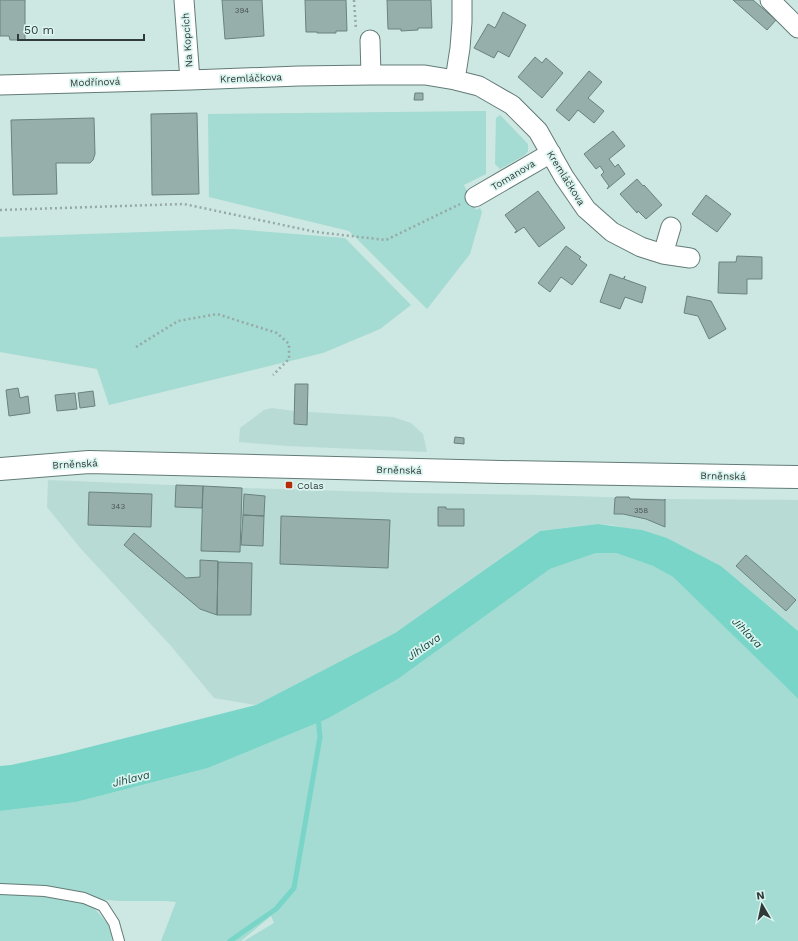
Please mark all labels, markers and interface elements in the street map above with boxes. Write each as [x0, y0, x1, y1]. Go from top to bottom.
house number: 394 [235, 6, 249, 15]
street label: Na Kopcích [180, 12, 194, 68]
scale bar [18, 16, 144, 42]
text: 50 m [24, 23, 54, 37]
street label: Kremláčkova [220, 71, 283, 85]
street label: Modřínová [70, 76, 121, 88]
street label: Kremláčkova [545, 149, 587, 208]
street label: Tomanova [489, 157, 537, 192]
street label: Brněnská [52, 457, 98, 471]
street label: Brněnská [376, 464, 422, 476]
street label: Brněnská [700, 470, 746, 482]
marker: Colas [284, 480, 294, 490]
place label: Colas [297, 480, 324, 491]
house number: 343 [111, 502, 125, 511]
house number: 358 [634, 506, 648, 515]
water label: Jihlava [729, 615, 765, 651]
water label: Jihlava [405, 631, 443, 663]
water label: Jihlava [111, 768, 151, 790]
north arrow [742, 885, 782, 925]
text: N [755, 889, 766, 903]

